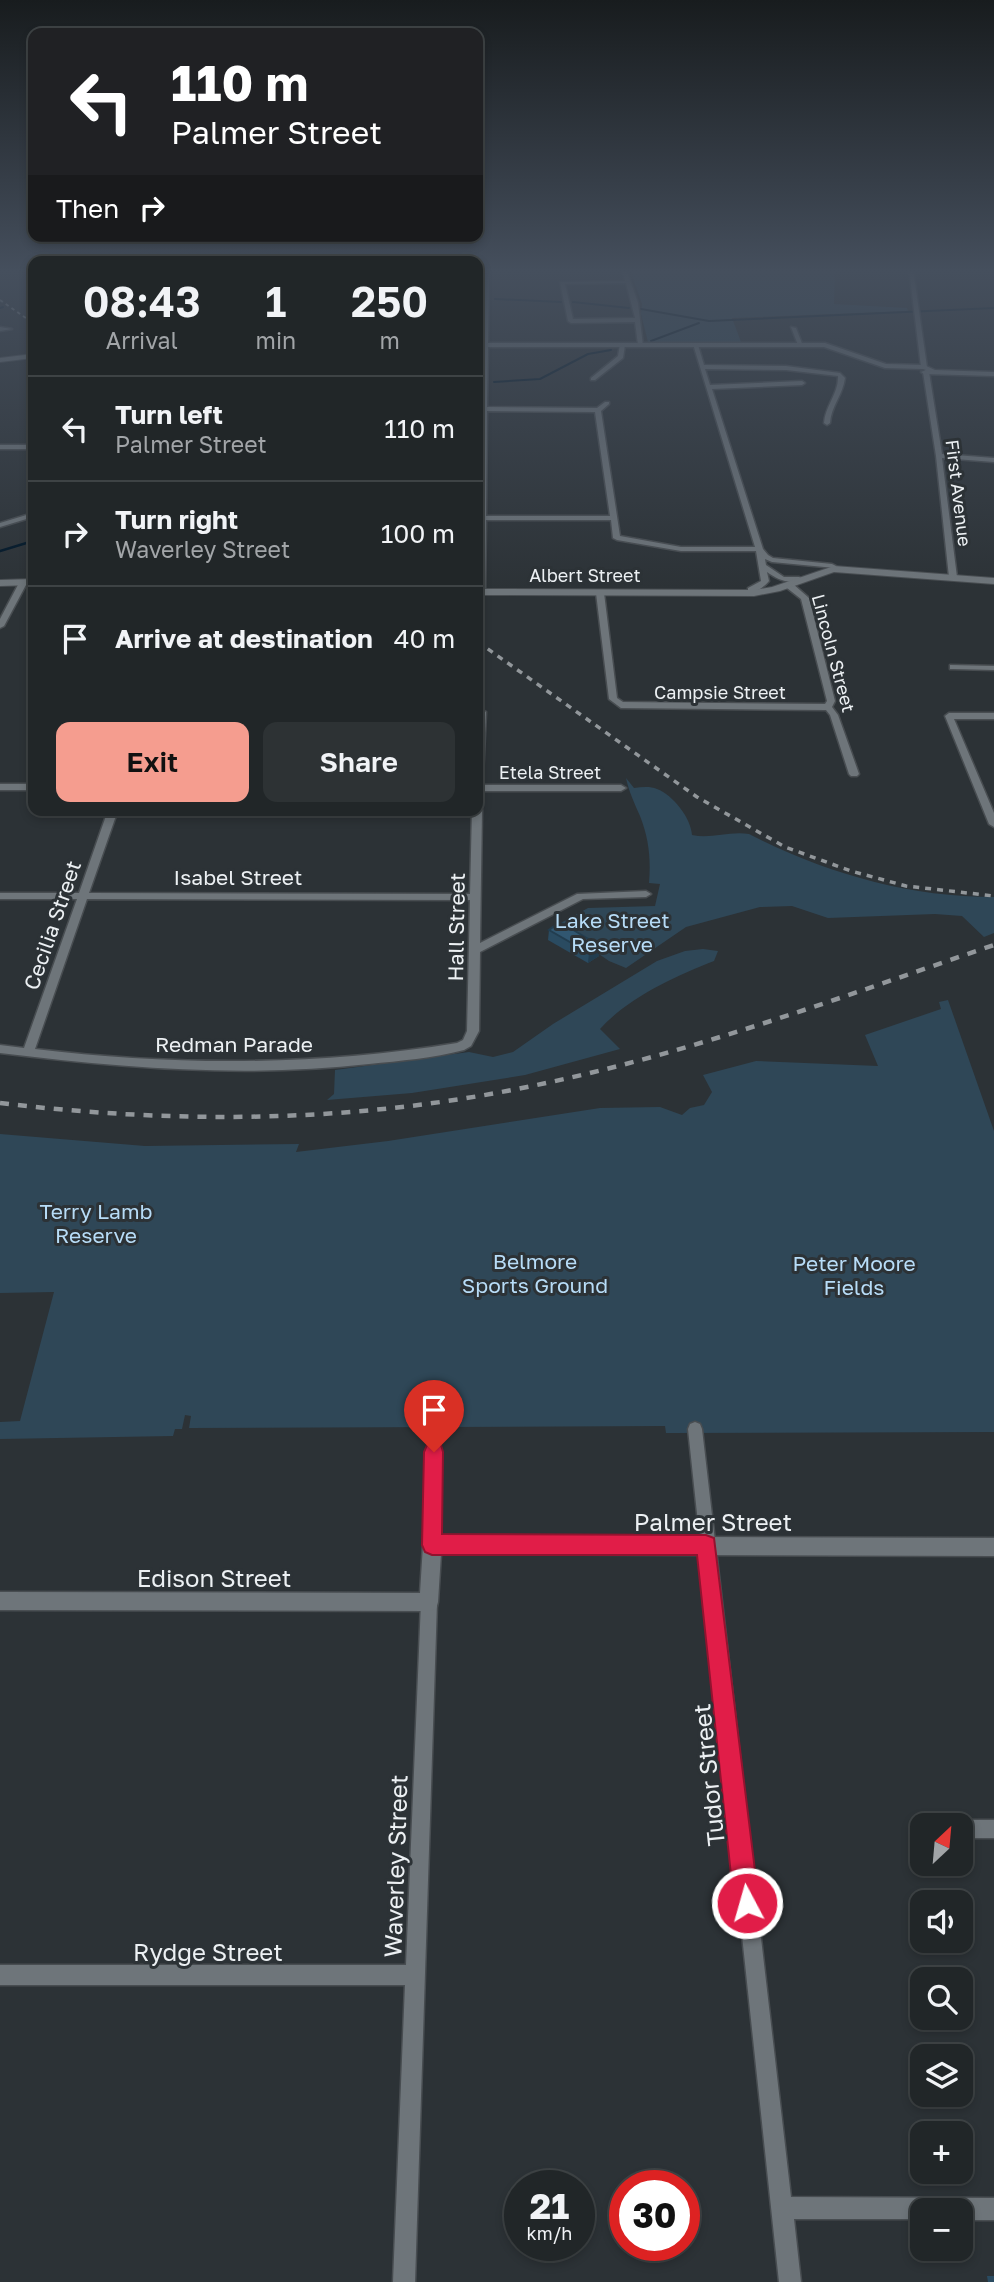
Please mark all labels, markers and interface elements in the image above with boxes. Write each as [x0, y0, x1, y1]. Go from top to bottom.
text: 110 m [171, 53, 308, 112]
icon: left [56, 56, 147, 147]
text: Palmer Street [171, 113, 382, 151]
icon: right [133, 189, 171, 227]
text: Then [56, 193, 119, 224]
text: 08:43 [83, 276, 201, 326]
text: 1 [265, 276, 287, 326]
text: 250 [351, 276, 428, 326]
text: Arrival [106, 326, 178, 354]
text: min [256, 326, 296, 354]
text: m [379, 326, 400, 354]
text: Turn left [115, 399, 223, 430]
icon: left [56, 410, 94, 448]
text: 110 m [384, 413, 455, 444]
text: Palmer Street [115, 430, 267, 458]
street label: First Avenue [942, 438, 976, 548]
text: Turn right [115, 504, 238, 535]
icon: right [56, 515, 94, 553]
text: 100 m [381, 518, 455, 549]
text: Waverley Street [115, 535, 290, 563]
street label: Albert Street [529, 564, 641, 586]
street label: Lincoln Street [808, 592, 860, 714]
icon: arrive [56, 620, 94, 658]
text: Arrive at destination [115, 623, 373, 654]
text: 40 m [394, 623, 455, 654]
street label: Campsie Street [654, 681, 786, 703]
button: Exit [56, 722, 249, 802]
button: Share [263, 722, 455, 802]
street label: Etela Street [499, 761, 601, 783]
street label: Cecilia Street [18, 857, 86, 993]
street label: Isabel Street [174, 864, 302, 890]
street label: Hall Street [442, 872, 470, 982]
park label: Lake Street Reserve [554, 907, 670, 957]
street label: Redman Parade [155, 1031, 313, 1057]
park label: Terry Lamb Reserve [40, 1198, 152, 1248]
park label: Belmore Sports Ground [462, 1248, 608, 1298]
park label: Peter Moore Fields [792, 1250, 916, 1300]
pin [404, 1380, 464, 1452]
icon: arrive [415, 1391, 453, 1429]
street label: Palmer Street [634, 1507, 792, 1536]
street label: Edison Street [137, 1563, 291, 1592]
street label: Tudor Street [686, 1702, 730, 1848]
street label: Waverley Street [377, 1774, 413, 1958]
north arrow [910, 1813, 973, 1876]
map controls [910, 1813, 973, 2261]
position arrow [710, 1866, 784, 1940]
button: sound [910, 1890, 973, 1953]
street label: Rydge Street [133, 1937, 283, 1966]
button: search [910, 1967, 973, 2030]
button: layers [910, 2044, 973, 2107]
button: + [910, 2121, 973, 2184]
speed limit sign: 30 [609, 2170, 700, 2261]
text: 21 [530, 2185, 569, 2227]
button: − [910, 2198, 973, 2261]
text: km/h [527, 2222, 572, 2244]

